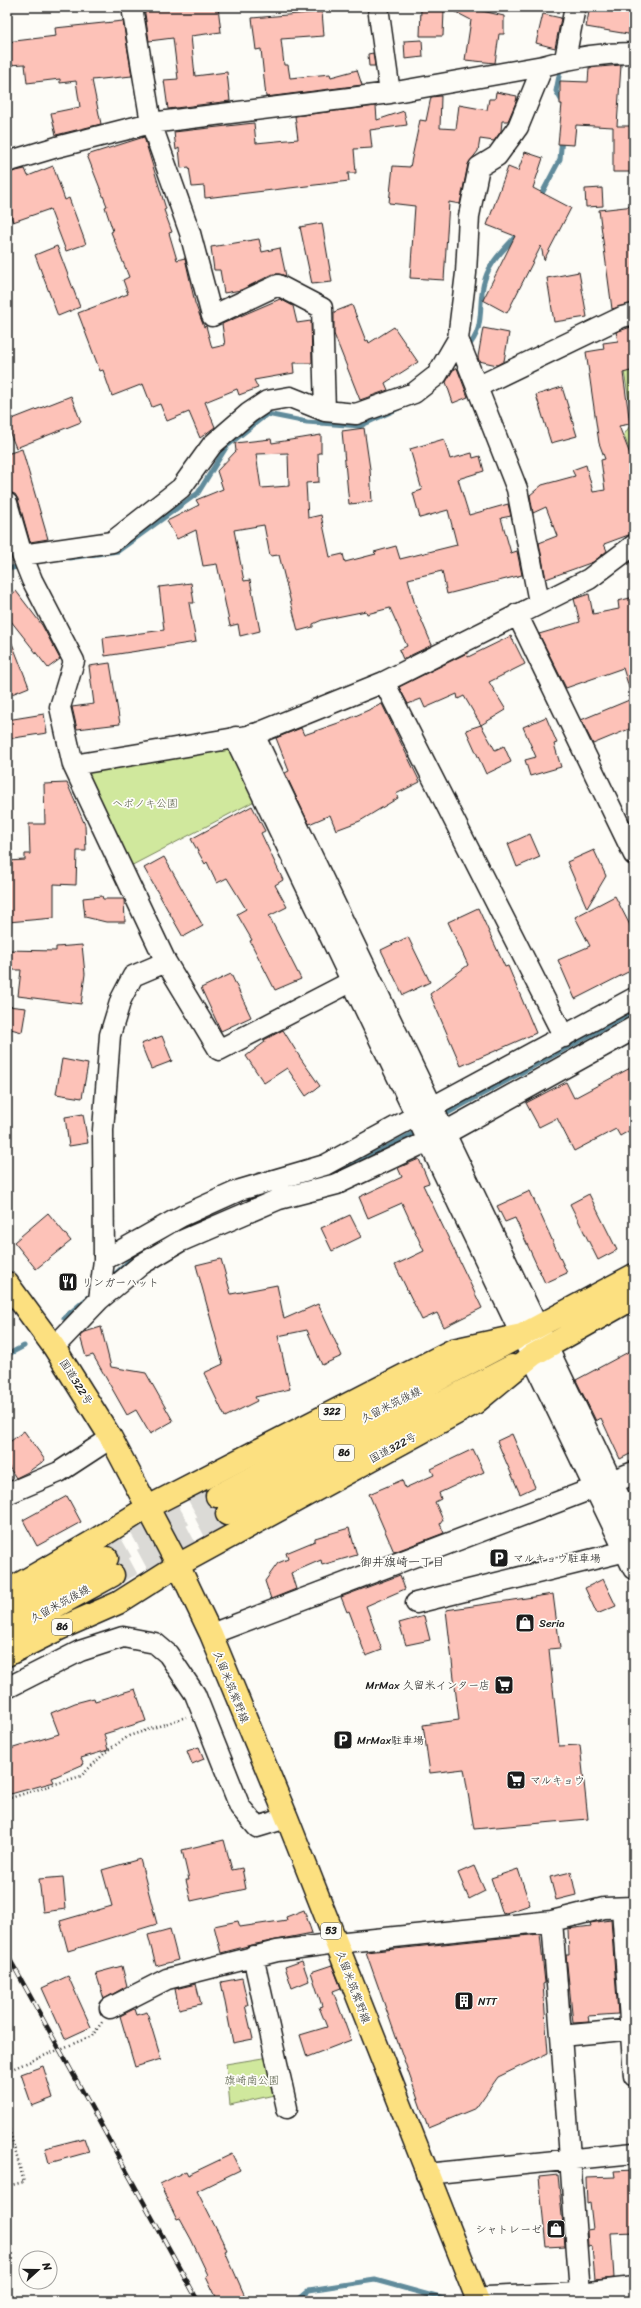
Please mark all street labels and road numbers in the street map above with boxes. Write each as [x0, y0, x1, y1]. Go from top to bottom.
street label: 国道322号 [54, 1355, 98, 1409]
street label: 久留米筑後線 [357, 1382, 425, 1428]
road number: 322 [319, 1404, 345, 1420]
street label: 国道322号 [366, 1427, 420, 1469]
road number: 86 [334, 1445, 354, 1461]
street label: 久留米筑後線 [27, 1580, 93, 1628]
road number: 86 [52, 1619, 72, 1635]
street label: 久留米筑紫野線 [208, 1648, 254, 1726]
road number: 53 [321, 1923, 341, 1939]
street label: 久留米筑紫野線 [330, 1948, 376, 2026]

